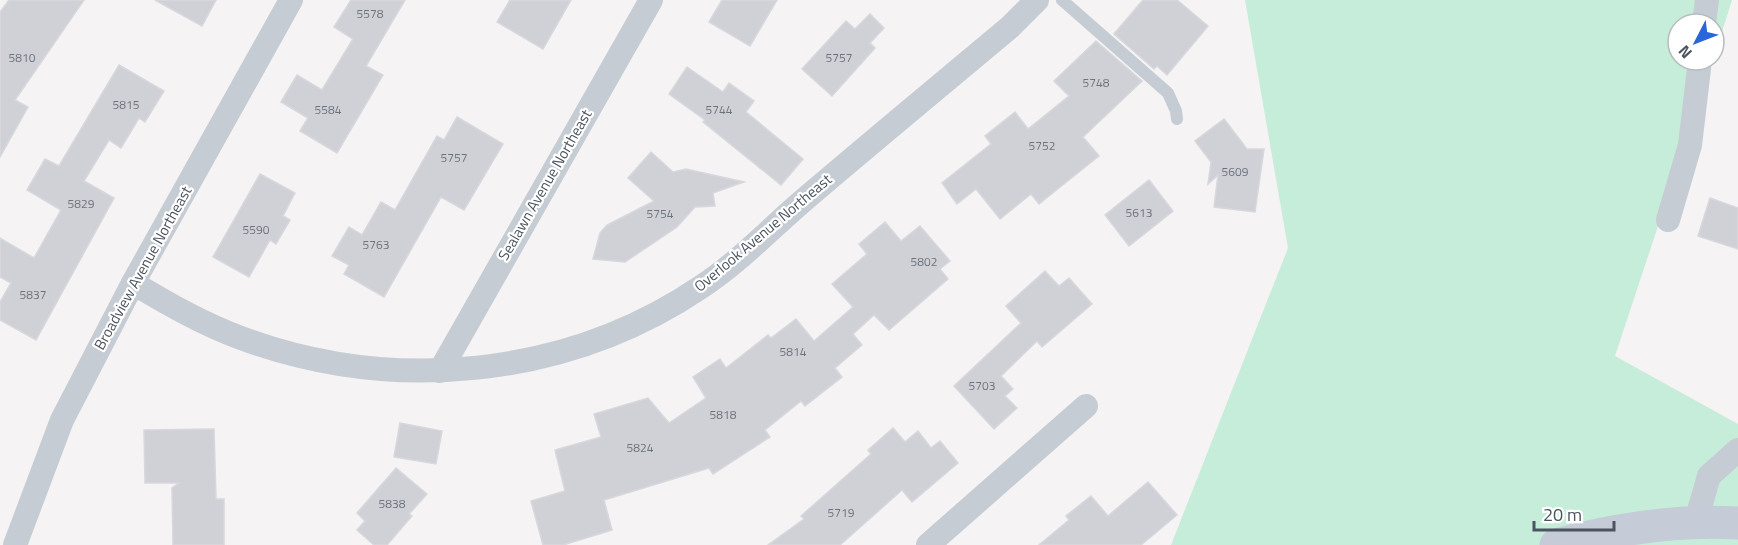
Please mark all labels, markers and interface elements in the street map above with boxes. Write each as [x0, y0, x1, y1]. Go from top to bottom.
house number: 5578 [357, 4, 384, 23]
north arrow [1666, 12, 1726, 72]
text: N [1672, 40, 1697, 64]
house number: 5810 [9, 48, 36, 67]
house number: 5757 [826, 48, 852, 67]
house number: 5748 [1083, 73, 1110, 92]
house number: 5815 [113, 95, 140, 114]
house number: 5584 [315, 100, 342, 119]
house number: 5744 [706, 100, 733, 119]
street label: Sealawn Avenue Northeast [492, 104, 598, 265]
house number: 5752 [1029, 136, 1055, 155]
house number: 5757 [441, 148, 467, 167]
house number: 5609 [1222, 162, 1249, 181]
street label: Overlook Avenue Northeast [689, 168, 837, 297]
street label: Broadview Avenue Northeast [88, 181, 198, 354]
house number: 5829 [68, 194, 95, 213]
house number: 5613 [1126, 203, 1152, 222]
house number: 5754 [647, 204, 674, 223]
house number: 5590 [243, 220, 270, 239]
house number: 5763 [363, 235, 389, 254]
house number: 5802 [911, 252, 937, 271]
house number: 5837 [20, 285, 46, 304]
house number: 5814 [780, 342, 807, 361]
house number: 5703 [969, 376, 995, 395]
house number: 5818 [710, 405, 737, 424]
house number: 5824 [627, 438, 654, 457]
house number: 5838 [379, 494, 406, 513]
scale bar [1534, 494, 1614, 532]
text: 20 m [1543, 501, 1582, 528]
house number: 5719 [828, 503, 855, 522]

